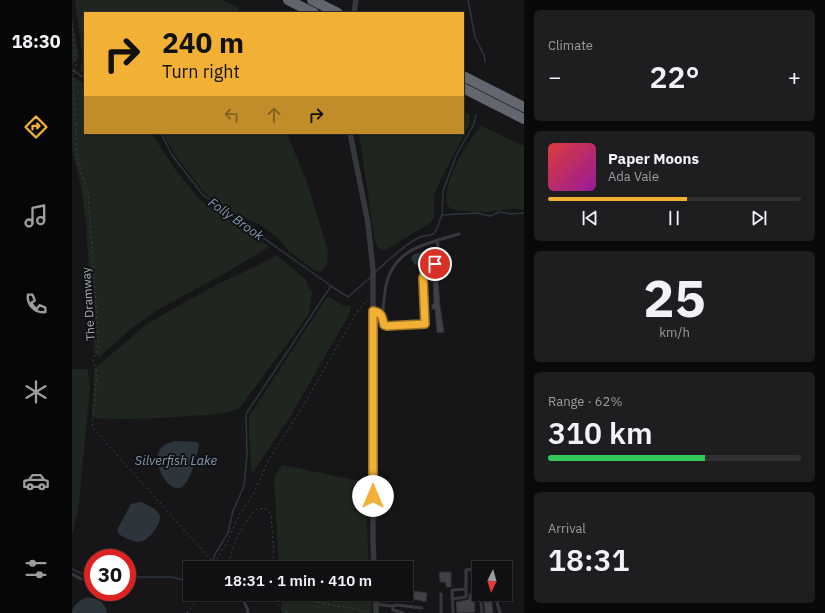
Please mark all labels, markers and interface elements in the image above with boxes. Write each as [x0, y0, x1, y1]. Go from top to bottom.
text: 240 m [162, 24, 244, 61]
icon: right [96, 28, 148, 80]
text: 18:30 [11, 30, 61, 53]
text: Climate [548, 37, 593, 54]
text: 22° [649, 57, 700, 96]
text: Turn right [162, 60, 240, 83]
text: − [548, 62, 561, 91]
text: + [788, 62, 801, 91]
icon: left [221, 104, 243, 126]
icon: ahead [263, 104, 285, 126]
icon: right [305, 104, 327, 126]
icon: directions [22, 113, 50, 141]
text: Paper Moons [608, 149, 699, 168]
text: Ada Vale [608, 168, 659, 185]
water label: Folly Brook [205, 194, 267, 244]
icon: music [22, 202, 50, 230]
icon: previous [579, 207, 601, 229]
icon: pause [663, 207, 685, 229]
icon: next [748, 207, 770, 229]
pin [418, 247, 452, 281]
icon: arrive [424, 253, 446, 275]
text: 25 [643, 264, 706, 331]
street label: The Dramway [78, 267, 98, 341]
icon: phone [22, 290, 50, 318]
text: km/h [659, 324, 690, 341]
icon: climate [22, 378, 50, 406]
text: Range · 62% [548, 393, 622, 410]
text: 310 km [548, 413, 653, 452]
water label: Silverfish Lake [135, 452, 218, 469]
icon: car [22, 467, 50, 495]
position arrow [352, 475, 394, 517]
text: Arrival [548, 520, 586, 537]
text: 18:31 [548, 540, 630, 579]
speed limit sign: 30 [84, 549, 136, 601]
icon: filters [22, 555, 50, 583]
north arrow [472, 561, 512, 601]
map controls [472, 561, 512, 601]
text: 18:31 · 1 min · 410 m [224, 571, 372, 590]

